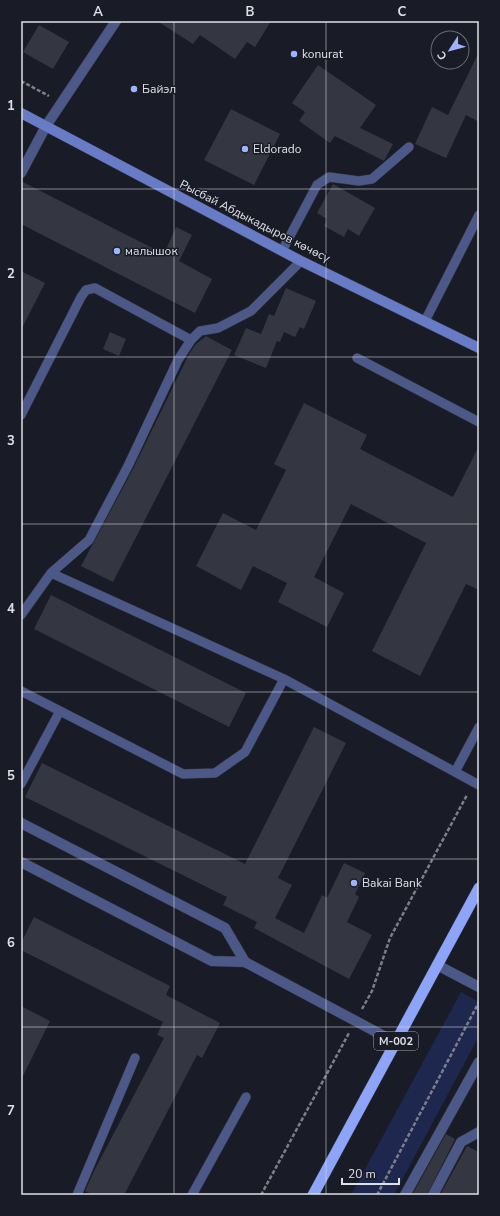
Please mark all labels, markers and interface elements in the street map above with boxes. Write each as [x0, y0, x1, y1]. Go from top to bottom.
text: A [93, 3, 103, 21]
text: B [246, 3, 255, 21]
text: C [398, 3, 407, 21]
north arrow [430, 30, 470, 70]
place label: konurat [302, 46, 344, 62]
text: С [434, 48, 451, 63]
marker: konurat [289, 49, 299, 59]
place label: Байэл [142, 81, 176, 97]
marker: Байэл [129, 84, 139, 94]
text: 1 [7, 97, 15, 115]
place label: Eldorado [253, 141, 302, 157]
marker: Eldorado [240, 144, 250, 154]
street label: Рысбай Абдыкадыров көчөсү [177, 176, 334, 266]
place label: малышок [125, 243, 178, 259]
marker: малышок [112, 246, 122, 256]
text: 2 [7, 265, 15, 283]
text: 3 [7, 432, 15, 450]
text: 4 [7, 600, 15, 618]
text: 5 [7, 767, 15, 785]
place label: Bakai Bank [362, 875, 423, 891]
marker: Bakai Bank [349, 878, 359, 888]
text: 6 [7, 934, 15, 952]
road number: M-002 [374, 1032, 418, 1050]
text: 7 [7, 1102, 15, 1120]
scale bar [342, 1160, 399, 1186]
text: 20 m [348, 1166, 376, 1182]

